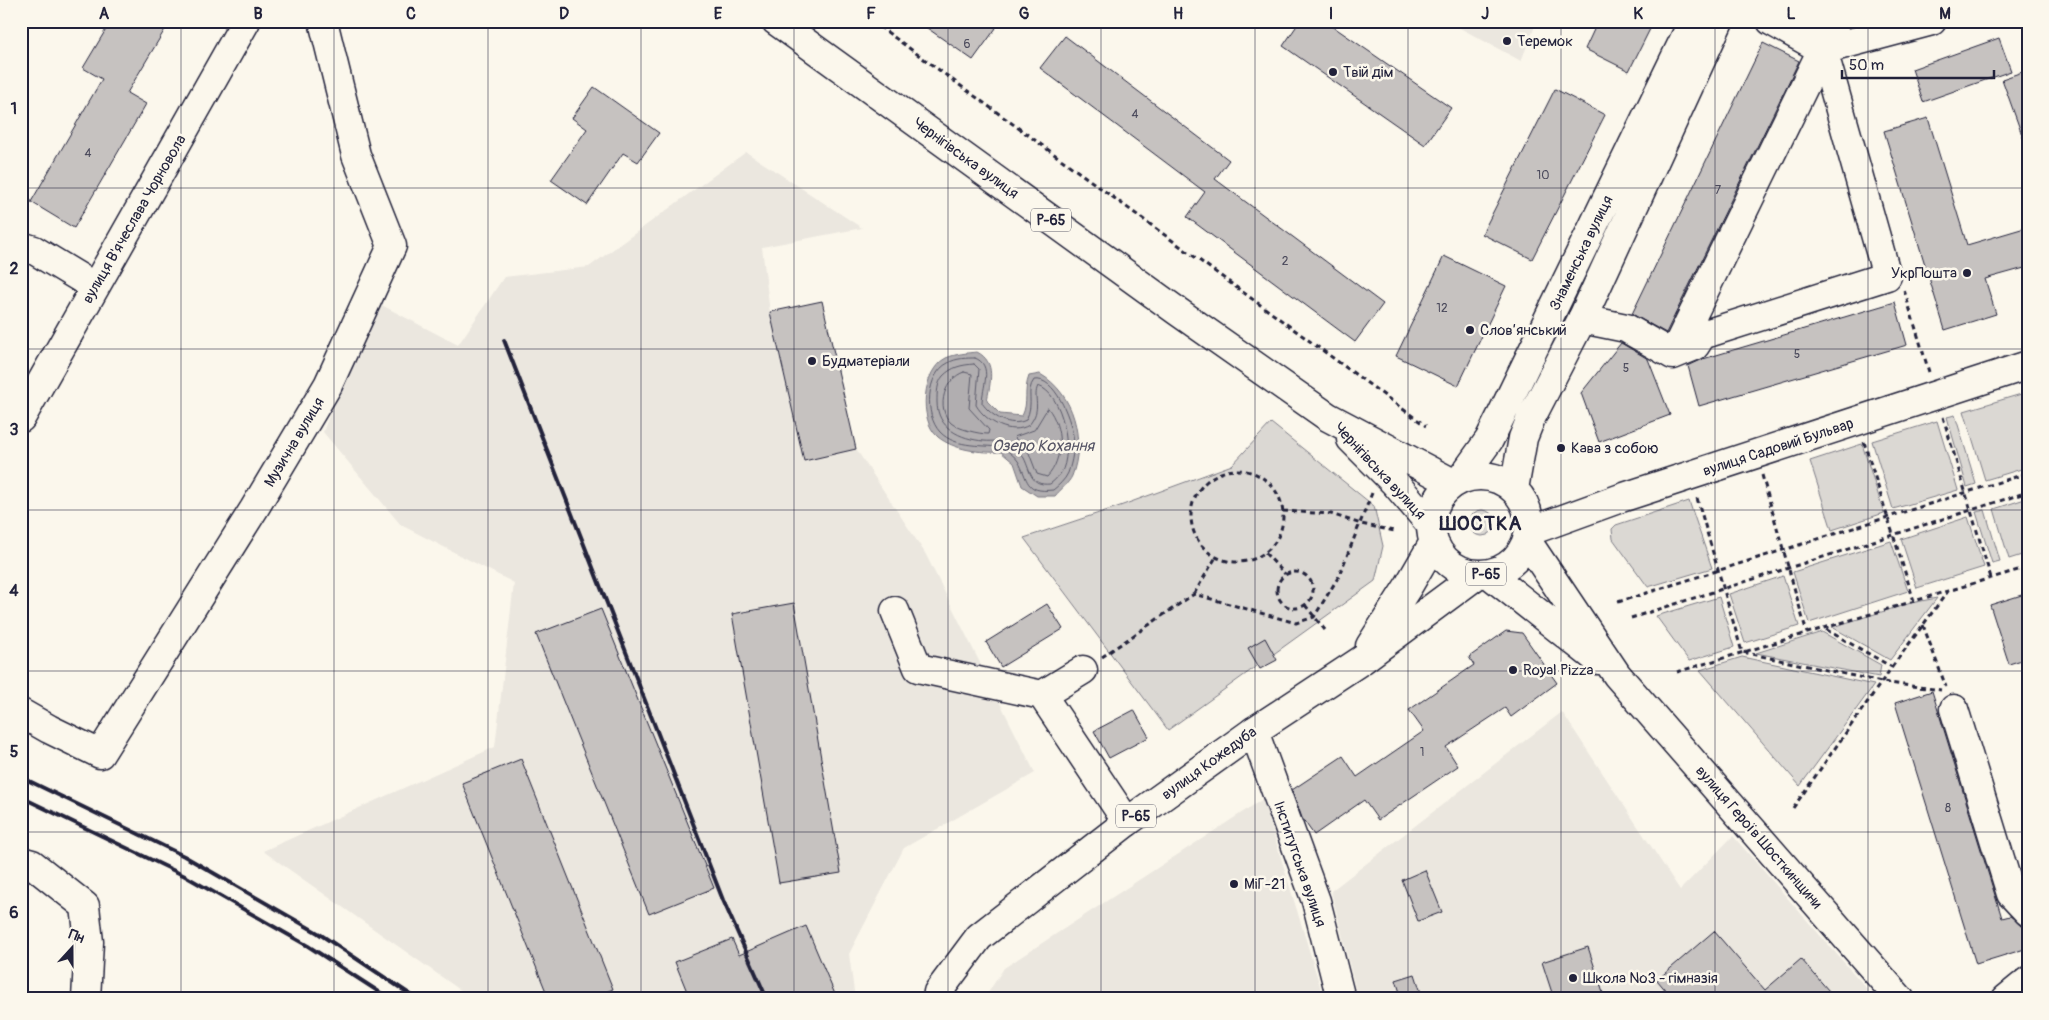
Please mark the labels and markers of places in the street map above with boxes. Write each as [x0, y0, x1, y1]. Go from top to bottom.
place label: Теремок [1517, 32, 1573, 51]
marker: Теремок [1501, 35, 1513, 47]
place label: Твій дім [1343, 63, 1394, 82]
marker: Твій дім [1327, 66, 1339, 78]
place label: УкрПошта [1891, 264, 1957, 283]
marker: УкрПошта [1961, 267, 1973, 279]
place label: Слов’янський [1480, 321, 1567, 340]
marker: Слов’янський [1464, 324, 1476, 336]
place label: Будматеріали [822, 352, 910, 371]
marker: Будматеріали [806, 355, 818, 367]
place label: Кава з собою [1571, 439, 1659, 458]
marker: Кава з собою [1555, 442, 1567, 454]
place label: Royal Pizza [1523, 661, 1594, 680]
marker: Royal Pizza [1507, 664, 1519, 676]
place label: МіГ-21 [1244, 875, 1285, 894]
marker: МіГ-21 [1228, 878, 1240, 890]
place label: Школа №3 - гімназія [1583, 969, 1718, 988]
marker: Школа №3 - гімназія [1567, 972, 1579, 984]

